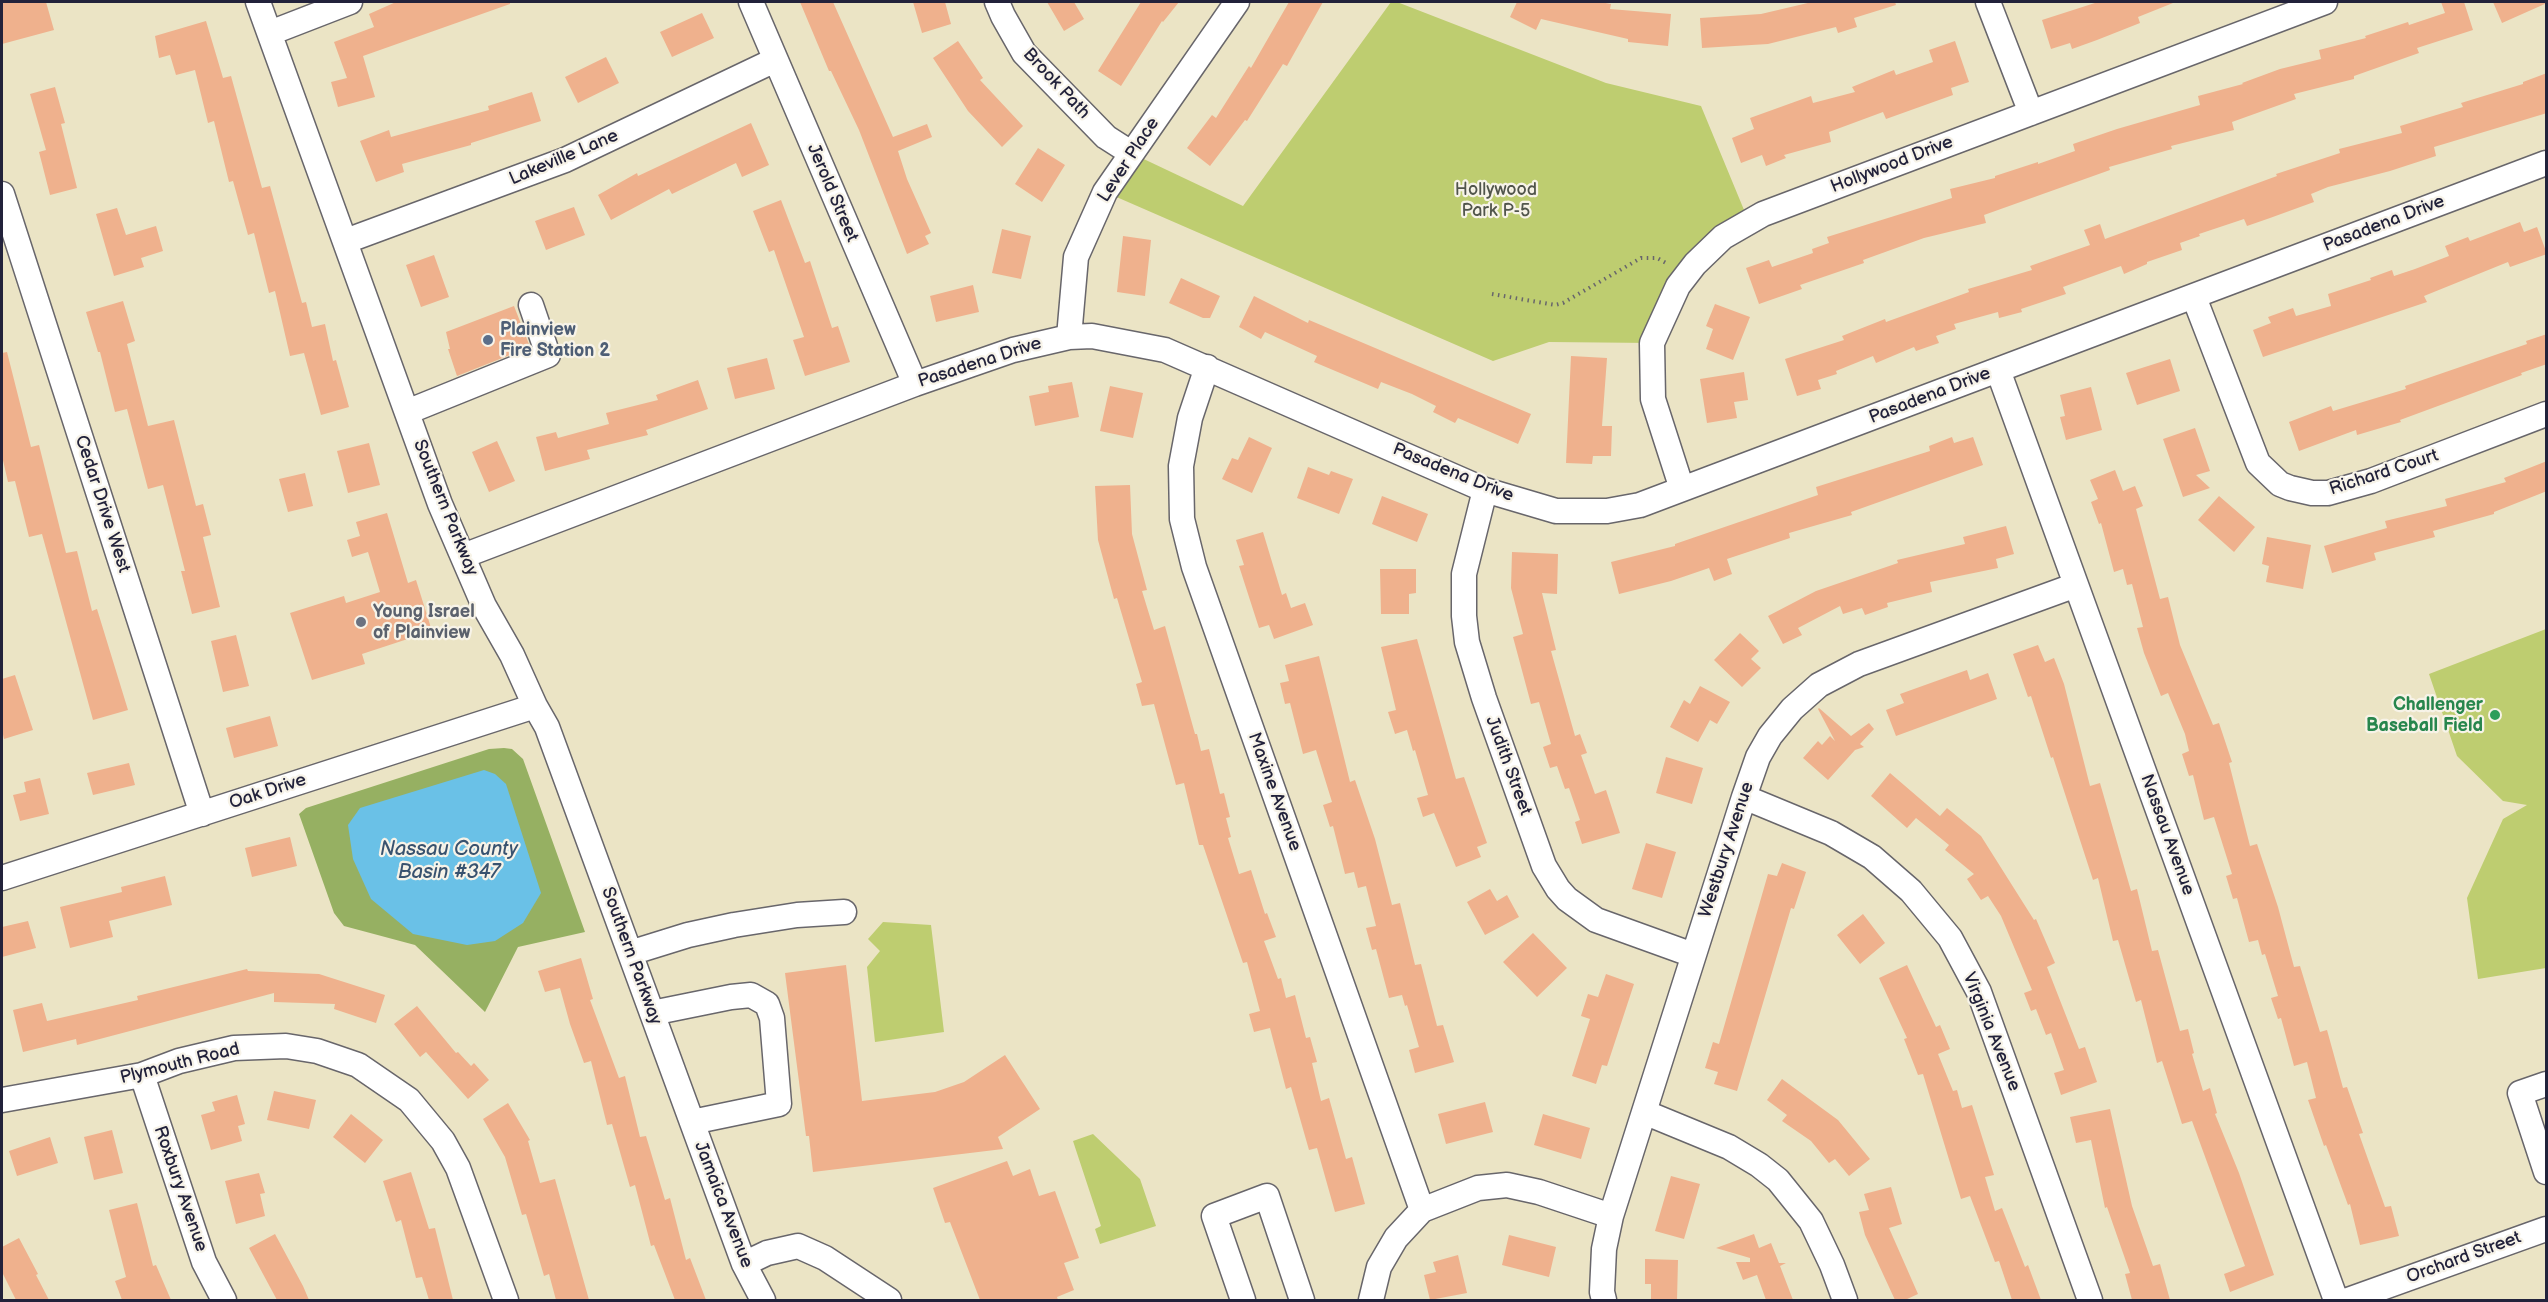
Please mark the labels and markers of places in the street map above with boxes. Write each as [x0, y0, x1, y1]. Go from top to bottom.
place label: Plainview Fire Station 2 [500, 319, 610, 362]
marker: Plainview Fire Station 2 [481, 333, 495, 347]
place label: Young Israel of Plainview [373, 601, 475, 644]
marker: Young Israel of Plainview [354, 615, 368, 629]
place label: Challenger Baseball Field [2366, 694, 2483, 736]
marker: Challenger Baseball Field [2488, 708, 2502, 722]

